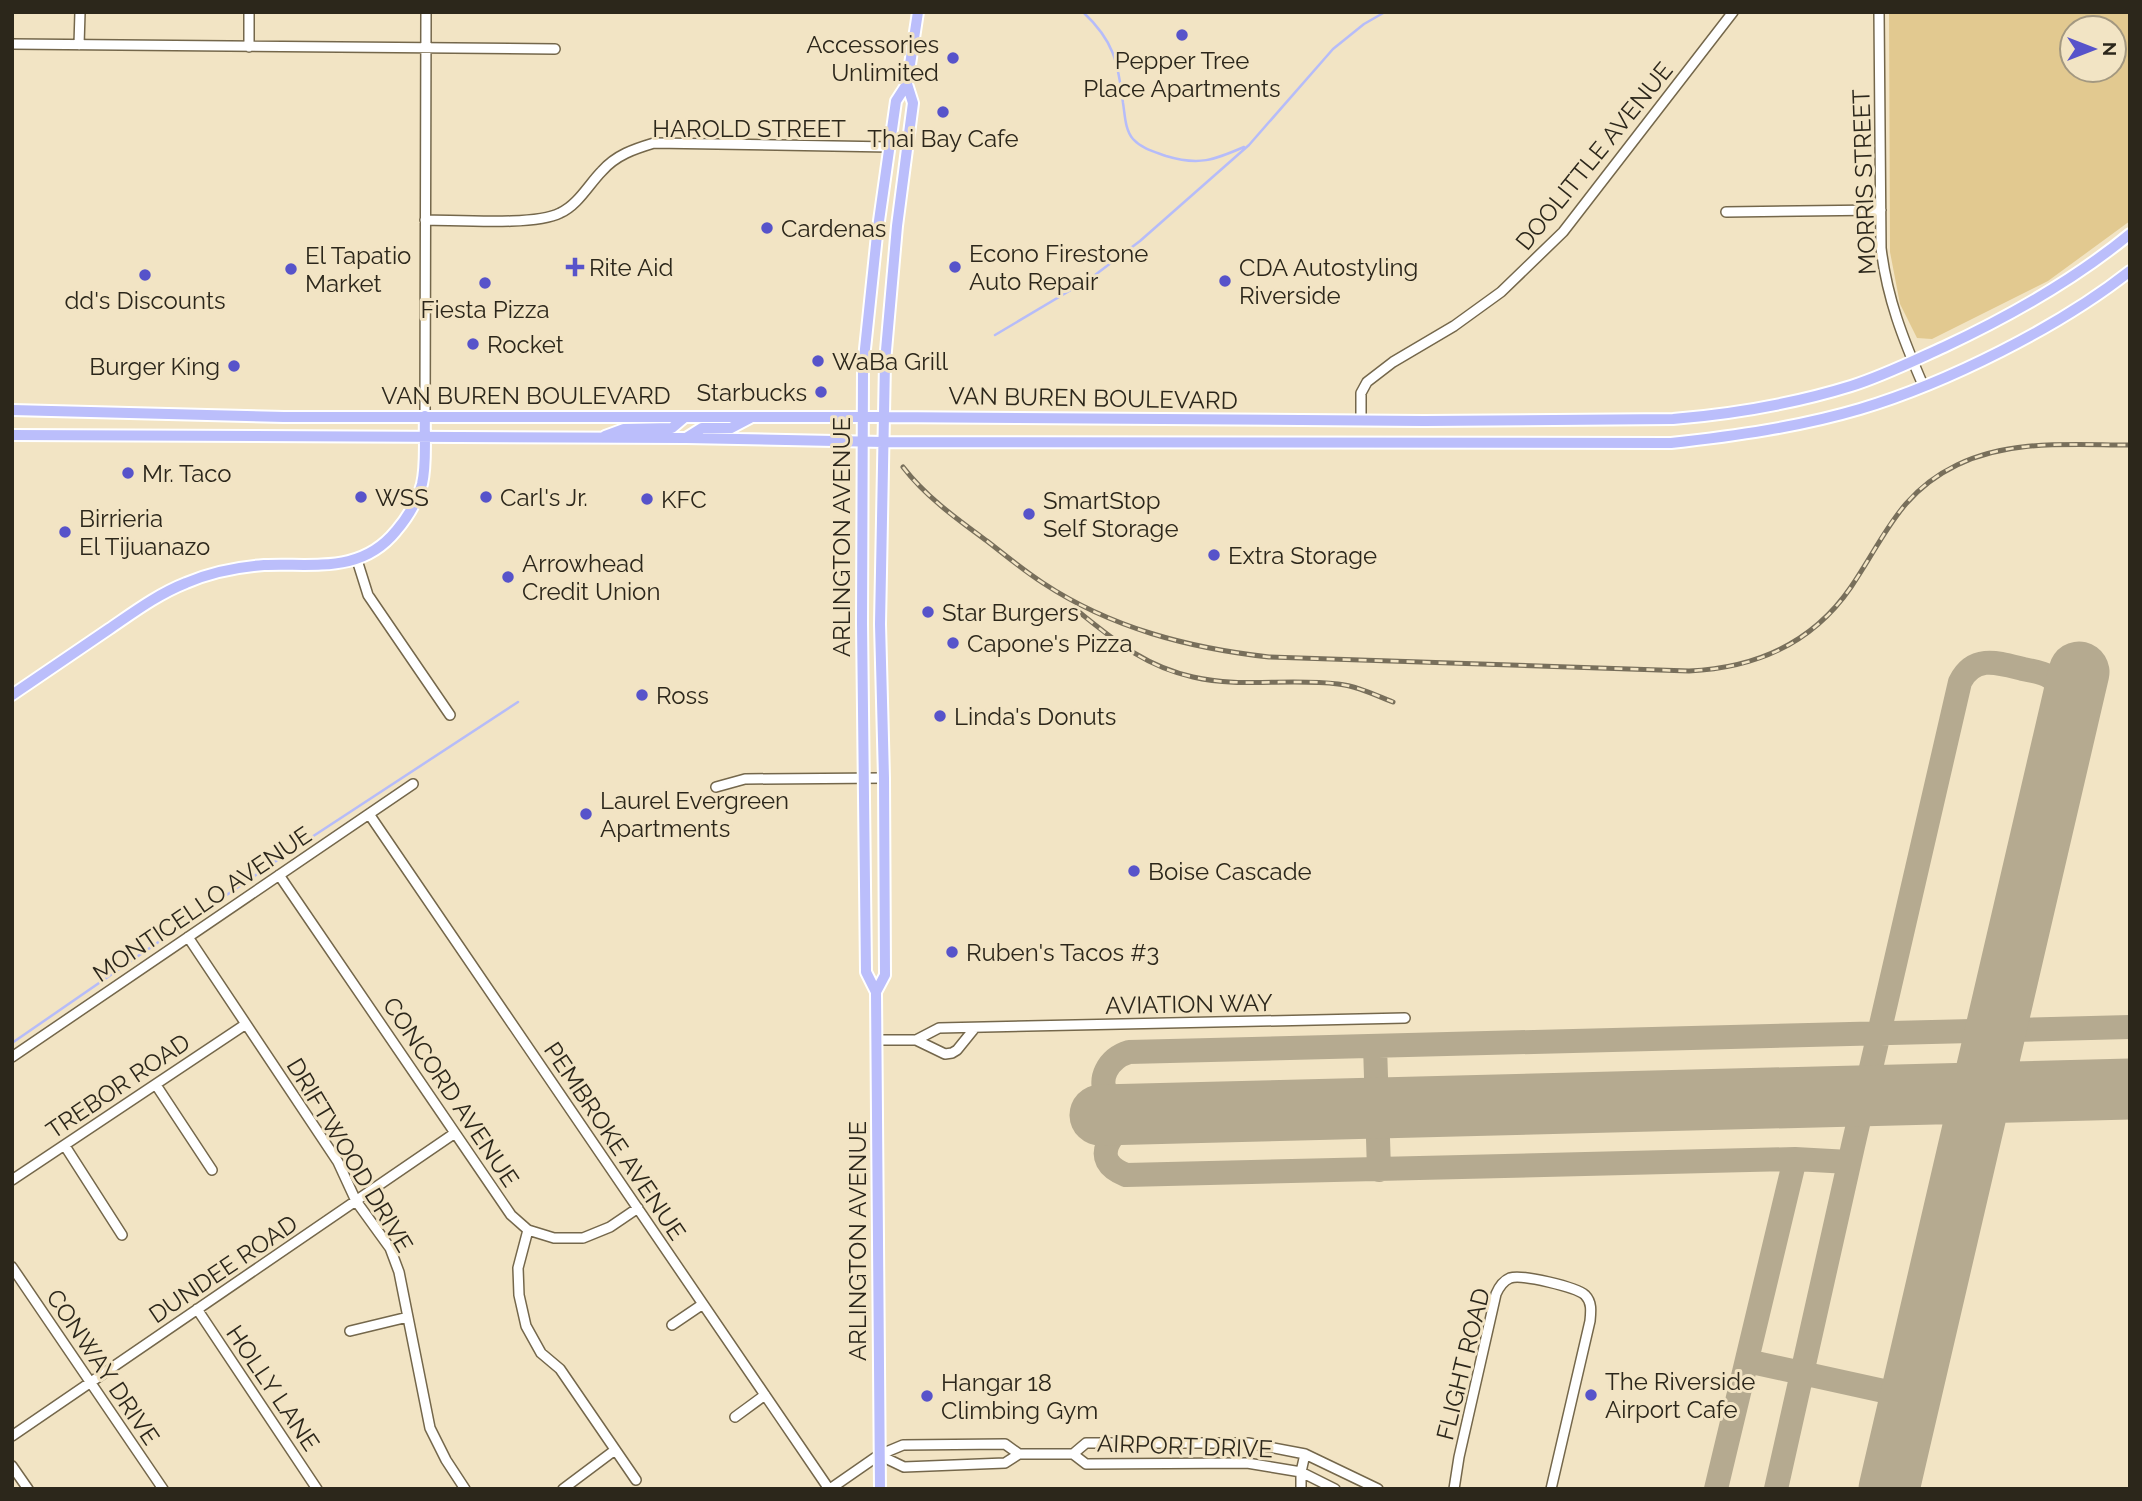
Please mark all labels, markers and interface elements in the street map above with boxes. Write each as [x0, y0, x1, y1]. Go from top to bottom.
north arrow [2058, 14, 2128, 84]
marker: Pepper Tree Place Apartments [1174, 27, 1190, 43]
place label: Accessories Unlimited [806, 30, 939, 87]
text: N [2099, 42, 2121, 56]
place label: Pepper Tree Place Apartments [1083, 46, 1281, 103]
marker: Accessories Unlimited [945, 50, 961, 66]
street label: DOOLITTLE AVENUE [1509, 56, 1679, 256]
street label: MORRIS STREET [1846, 88, 1882, 275]
marker: Thai Bay Cafe [935, 104, 951, 120]
street label: HAROLD STREET [652, 114, 846, 143]
place label: Thai Bay Cafe [867, 124, 1019, 153]
place label: Cardenas [781, 214, 886, 243]
marker: Cardenas [759, 220, 775, 236]
place label: Econo Firestone Auto Repair [969, 239, 1148, 296]
place label: El Tapatio Market [305, 241, 411, 298]
place label: Rite Aid [589, 253, 673, 282]
place label: CDA Autostyling Riverside [1239, 253, 1418, 310]
marker: Rite Aid [567, 259, 583, 275]
marker: Econo Firestone Auto Repair [947, 259, 963, 275]
marker: El Tapatio Market [283, 261, 299, 277]
marker: dd's Discounts [137, 267, 153, 283]
marker: CDA Autostyling Riverside [1217, 273, 1233, 289]
marker: Fiesta Pizza [477, 275, 493, 291]
place label: dd's Discounts [64, 286, 226, 315]
place label: Fiesta Pizza [420, 295, 550, 324]
place label: Rocket [487, 330, 564, 359]
marker: Rocket [465, 336, 481, 352]
place label: WaBa Grill [832, 347, 948, 376]
place label: Burger King [89, 352, 220, 381]
marker: WaBa Grill [810, 353, 826, 369]
marker: Burger King [226, 358, 242, 374]
place label: Starbucks [697, 378, 807, 407]
street label: VAN BUREN BOULEVARD [381, 381, 671, 410]
street label: VAN BUREN BOULEVARD [948, 381, 1238, 415]
marker: Starbucks [813, 384, 829, 400]
street label: ARLINGTON AVENUE [827, 417, 856, 657]
place label: Mr. Taco [142, 459, 232, 488]
marker: Mr. Taco [120, 465, 136, 481]
place label: WSS [375, 483, 429, 512]
place label: Carl's Jr. [500, 483, 588, 512]
place label: KFC [661, 485, 707, 514]
place label: SmartStop Self Storage [1043, 486, 1179, 543]
marker: WSS [353, 489, 369, 505]
marker: Carl's Jr. [478, 489, 494, 505]
marker: KFC [639, 491, 655, 507]
place label: Birrieria El Tijuanazo [79, 504, 210, 561]
marker: SmartStop Self Storage [1021, 506, 1037, 522]
marker: Birrieria El Tijuanazo [57, 524, 73, 540]
place label: Extra Storage [1228, 541, 1377, 570]
marker: Extra Storage [1206, 547, 1222, 563]
place label: Arrowhead Credit Union [522, 549, 660, 606]
marker: Arrowhead Credit Union [500, 569, 516, 585]
place label: Star Burgers [942, 598, 1079, 627]
marker: Star Burgers [920, 604, 936, 620]
place label: Capone's Pizza [967, 629, 1133, 658]
marker: Capone's Pizza [945, 635, 961, 651]
place label: Ross [656, 681, 709, 710]
marker: Ross [634, 687, 650, 703]
place label: Linda's Donuts [954, 702, 1116, 731]
marker: Linda's Donuts [932, 708, 948, 724]
place label: Laurel Evergreen Apartments [600, 786, 789, 843]
marker: Laurel Evergreen Apartments [578, 806, 594, 822]
street label: MONTICELLO AVENUE [87, 820, 317, 988]
place label: Boise Cascade [1148, 857, 1312, 886]
marker: Boise Cascade [1126, 863, 1142, 879]
place label: Ruben's Tacos #3 [966, 938, 1159, 967]
marker: Ruben's Tacos #3 [944, 944, 960, 960]
street label: AVIATION WAY [1105, 988, 1273, 1020]
street label: CONCORD AVENUE [377, 992, 525, 1192]
street label: TREBOR ROAD [41, 1027, 195, 1145]
street label: PEMBROKE AVENUE [538, 1036, 692, 1246]
street label: DRIFTWOOD DRIVE [281, 1053, 419, 1257]
street label: ARLINGTON AVENUE [843, 1121, 872, 1361]
street label: DUNDEE ROAD [143, 1209, 303, 1329]
street label: CONWAY DRIVE [40, 1284, 166, 1450]
street label: FLIGHT ROAD [1430, 1285, 1496, 1443]
street label: HOLLY LANE [220, 1320, 326, 1456]
place label: The Riverside Airport Cafe [1605, 1367, 1755, 1424]
place label: Hangar 18 Climbing Gym [941, 1368, 1098, 1425]
marker: The Riverside Airport Cafe [1583, 1387, 1599, 1403]
marker: Hangar 18 Climbing Gym [919, 1388, 935, 1404]
street label: AIRPORT DRIVE [1097, 1428, 1273, 1464]

